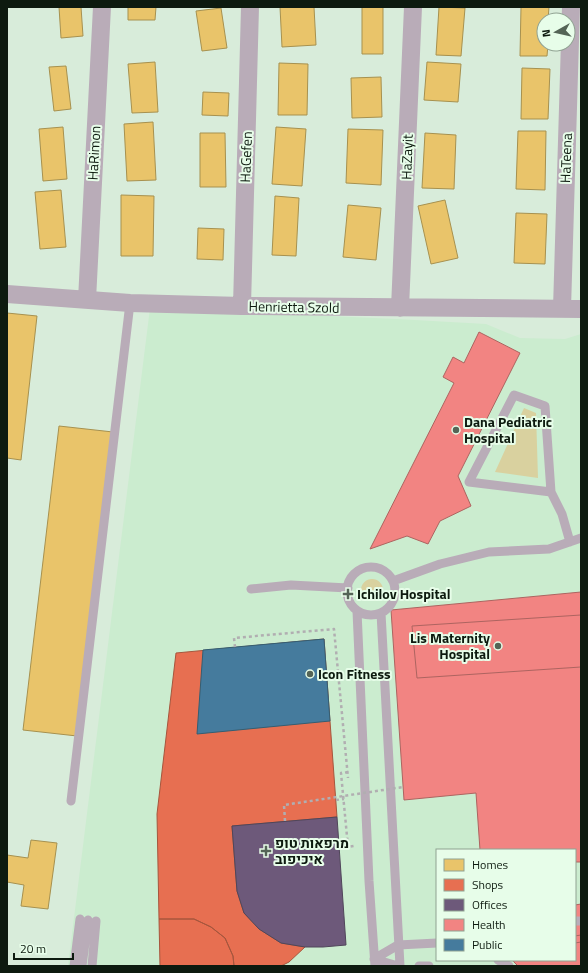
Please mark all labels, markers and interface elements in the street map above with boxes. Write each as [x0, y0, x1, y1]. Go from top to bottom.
north arrow [536, 12, 576, 52]
text: N [538, 29, 555, 38]
street label: HaRimon [82, 125, 105, 181]
street label: HaGefen [234, 131, 257, 183]
street label: HaTeena [554, 133, 577, 183]
street label: HaZayit [395, 134, 418, 180]
street label: Henrietta Szold [248, 295, 340, 318]
place label: Dana Pediatric Hospital [464, 411, 552, 448]
marker: Dana Pediatric Hospital [451, 425, 461, 435]
place label: Ichilov Hospital [357, 583, 450, 604]
marker: Ichilov Hospital [342, 588, 354, 600]
place label: Lis Maternity Hospital [410, 627, 490, 664]
marker: Lis Maternity Hospital [493, 641, 503, 651]
place label: Icon Fitness [318, 663, 391, 684]
marker: Icon Fitness [305, 669, 315, 679]
place label: מרפאות טופ איכיפוב [275, 832, 349, 869]
marker: מרפאות טופ איכיפוב [260, 845, 272, 857]
legend [436, 849, 576, 961]
text: Homes [472, 855, 508, 874]
text: Shops [472, 875, 504, 894]
text: Offices [472, 895, 508, 914]
text: Health [472, 915, 506, 934]
scale bar [14, 935, 73, 961]
text: Public [472, 935, 502, 954]
text: 20 m [20, 939, 46, 958]

